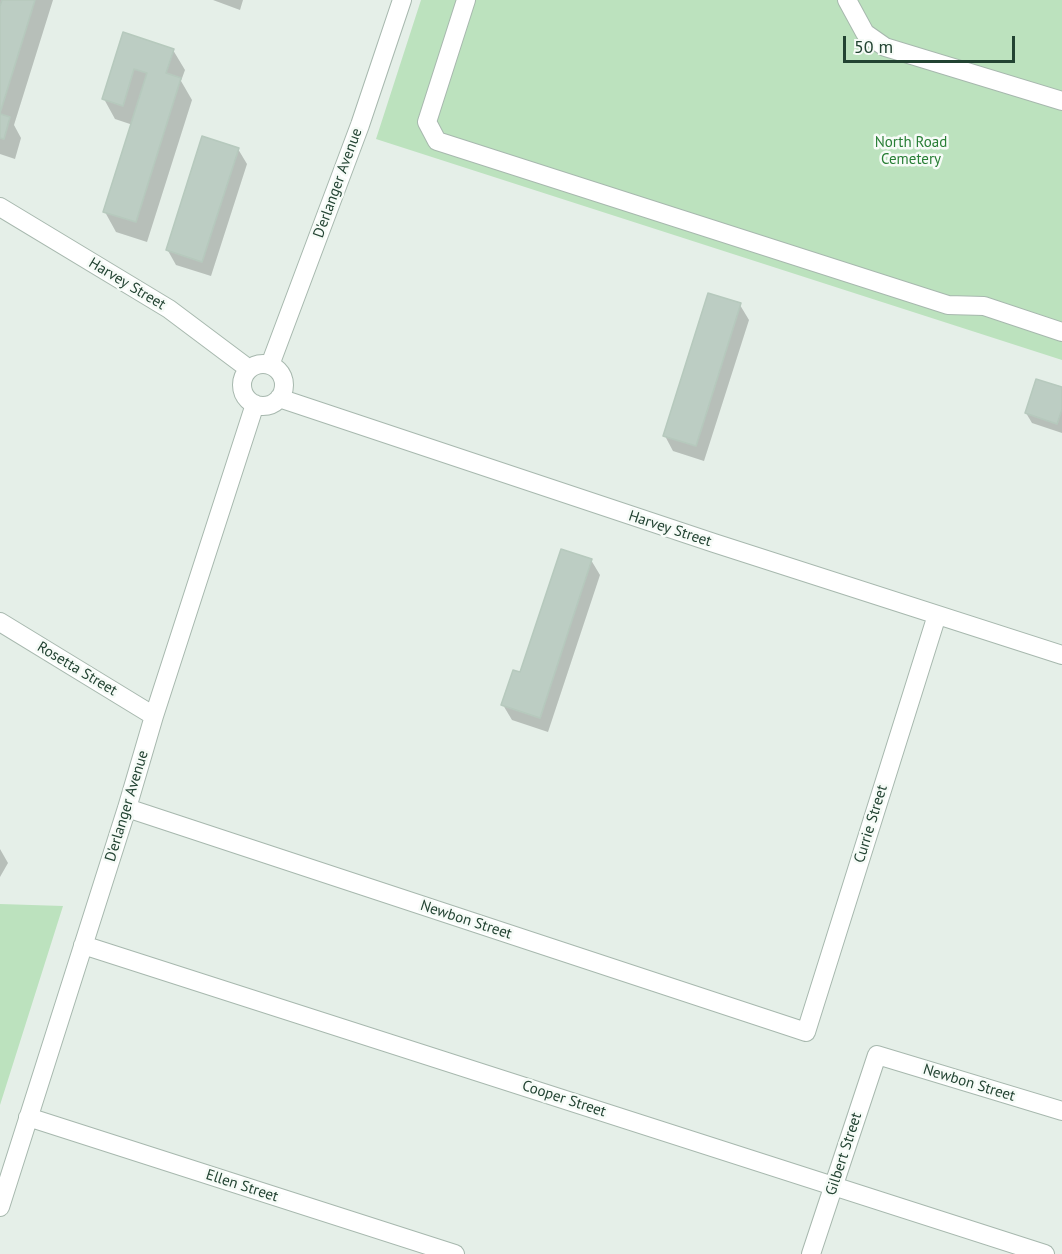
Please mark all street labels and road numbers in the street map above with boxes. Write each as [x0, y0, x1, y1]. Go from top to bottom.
street label: D'erlanger Avenue [310, 126, 366, 240]
street label: Harvey Street [85, 254, 169, 314]
street label: Harvey Street [626, 507, 714, 551]
street label: Rosetta Street [34, 638, 120, 700]
street label: D'erlanger Avenue [102, 748, 152, 864]
street label: Currie Street [851, 783, 891, 865]
street label: Newbon Street [418, 897, 514, 943]
street label: Newbon Street [921, 1060, 1017, 1106]
street label: Cooper Street [520, 1077, 608, 1121]
street label: Gilbert Street [822, 1110, 866, 1198]
street label: Ellen Street [204, 1166, 280, 1206]

